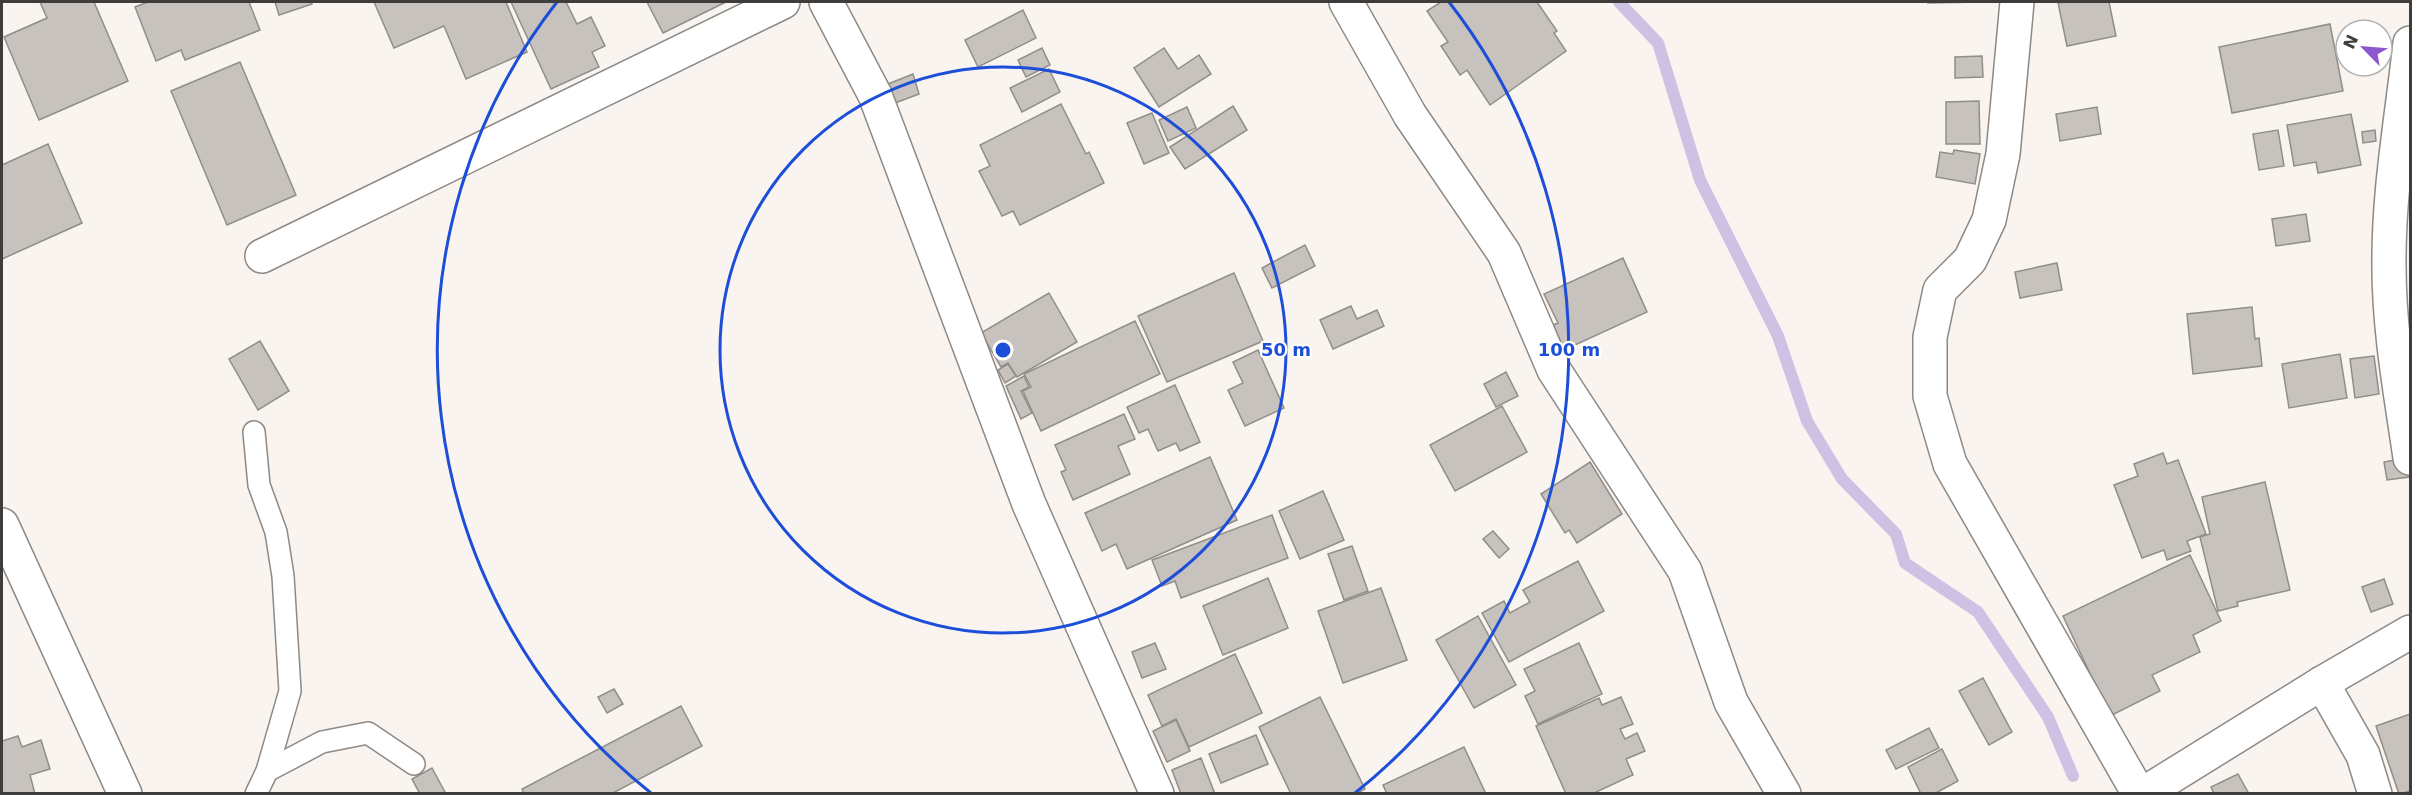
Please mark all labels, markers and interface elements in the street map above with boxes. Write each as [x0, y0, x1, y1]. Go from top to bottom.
north arrow [2334, 18, 2394, 78]
text: N [2339, 32, 2362, 52]
text: 50 m [1261, 339, 1311, 360]
text: 100 m [1538, 339, 1600, 360]
centre of rings [993, 340, 1013, 360]

